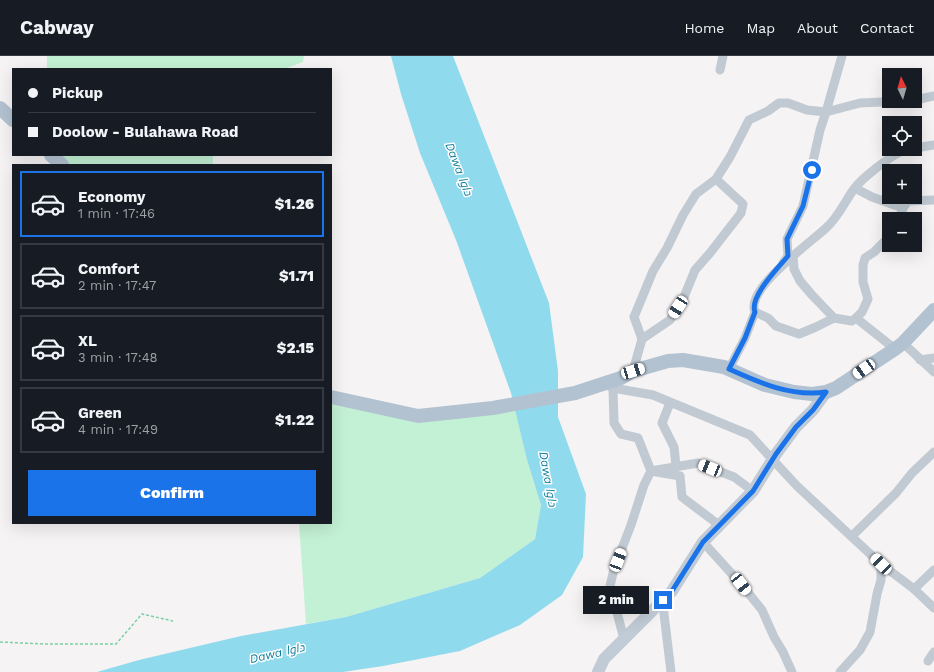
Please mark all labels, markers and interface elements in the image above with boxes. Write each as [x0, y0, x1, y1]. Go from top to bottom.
text: Cabway [20, 16, 94, 39]
text: Home [684, 20, 724, 36]
text: Map [746, 20, 775, 36]
text: About [797, 20, 838, 36]
text: Contact [860, 20, 914, 36]
north arrow [882, 68, 922, 108]
map controls [882, 68, 922, 252]
text: Pickup [52, 84, 103, 102]
button: locate [882, 116, 922, 156]
text: Doolow - Bulahawa Road [52, 123, 239, 141]
water label: Dawa داوا [442, 140, 476, 199]
route start [803, 161, 821, 179]
button: + [882, 164, 922, 204]
icon: car [30, 186, 66, 222]
text: Economy [78, 188, 145, 206]
text: $1.26 [275, 195, 314, 213]
text: 1 min · 17:46 [78, 206, 155, 221]
button: − [882, 212, 922, 252]
icon: car [30, 258, 66, 294]
text: Comfort [78, 260, 139, 278]
text: $1.71 [279, 267, 314, 285]
text: 2 min · 17:47 [78, 278, 156, 293]
car [666, 294, 690, 320]
icon: car [30, 330, 66, 366]
text: XL [78, 332, 97, 350]
text: $2.15 [277, 339, 314, 357]
text: 3 min · 17:48 [78, 350, 158, 365]
car [851, 357, 877, 381]
car [620, 362, 646, 380]
icon: car [30, 402, 66, 438]
text: Green [78, 404, 122, 422]
text: $1.22 [275, 411, 314, 429]
text: 4 min · 17:49 [78, 422, 158, 437]
water label: Dawa داوا [536, 450, 560, 509]
car [697, 458, 723, 478]
button: Confirm [28, 470, 316, 516]
car [608, 547, 628, 573]
car [868, 551, 894, 577]
car [729, 571, 753, 597]
callout: 2 min [583, 586, 649, 614]
route end [654, 591, 672, 609]
text: 2 min [598, 592, 634, 607]
water label: Dawa داوا [248, 640, 307, 666]

